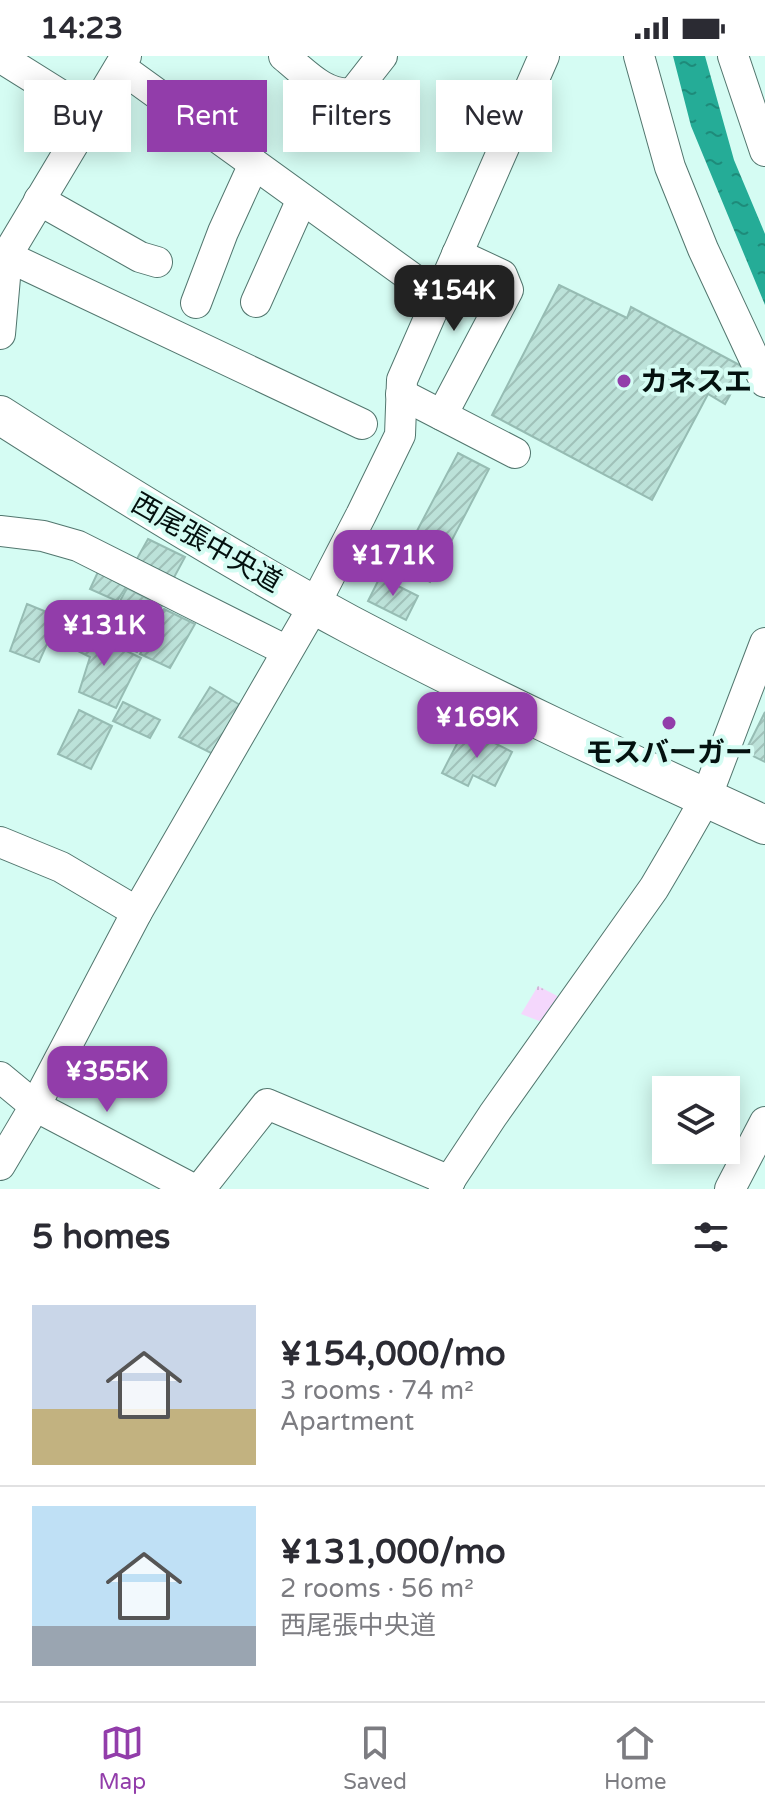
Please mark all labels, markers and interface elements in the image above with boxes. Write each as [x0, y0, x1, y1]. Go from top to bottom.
text: 14:23 [40, 10, 123, 47]
chip: Buy [24, 80, 131, 152]
chip: Rent [147, 80, 267, 152]
chip: Filters [283, 80, 420, 152]
chip: New [436, 80, 552, 152]
pin: ¥154K [398, 265, 510, 333]
text: ¥154K [412, 275, 496, 306]
place label: カネスエ [640, 365, 752, 399]
marker: カネスエ [615, 372, 633, 390]
street label: 西尾張中央道 [125, 486, 288, 600]
pin: ¥171K [337, 530, 449, 598]
text: ¥171K [351, 540, 435, 571]
pin: ¥131K [48, 600, 160, 668]
text: ¥131K [62, 610, 146, 641]
pin: ¥169K [421, 692, 533, 760]
text: ¥169K [435, 702, 519, 733]
marker: モスバーガー [660, 714, 678, 732]
place label: モスバーガー [585, 736, 753, 770]
pin: ¥355K [51, 1046, 163, 1114]
text: ¥355K [65, 1056, 149, 1087]
map controls [652, 1076, 740, 1164]
button: layers [652, 1076, 740, 1164]
icon: filters [689, 1215, 733, 1259]
text: 5 homes [32, 1217, 170, 1258]
text: ¥154,000/mo [280, 1334, 506, 1375]
icon: home [96, 1337, 192, 1433]
text: 3 rooms · 74 m² [280, 1375, 474, 1406]
text: Apartment [280, 1406, 414, 1437]
text: ¥131,000/mo [280, 1532, 506, 1573]
icon: home [96, 1538, 192, 1634]
text: 2 rooms · 56 m² [280, 1573, 474, 1604]
text: 西尾張中央道 [280, 1610, 436, 1641]
tab: Map [99, 1721, 146, 1795]
tab: Saved [343, 1721, 407, 1795]
tab: Home [604, 1721, 666, 1795]

